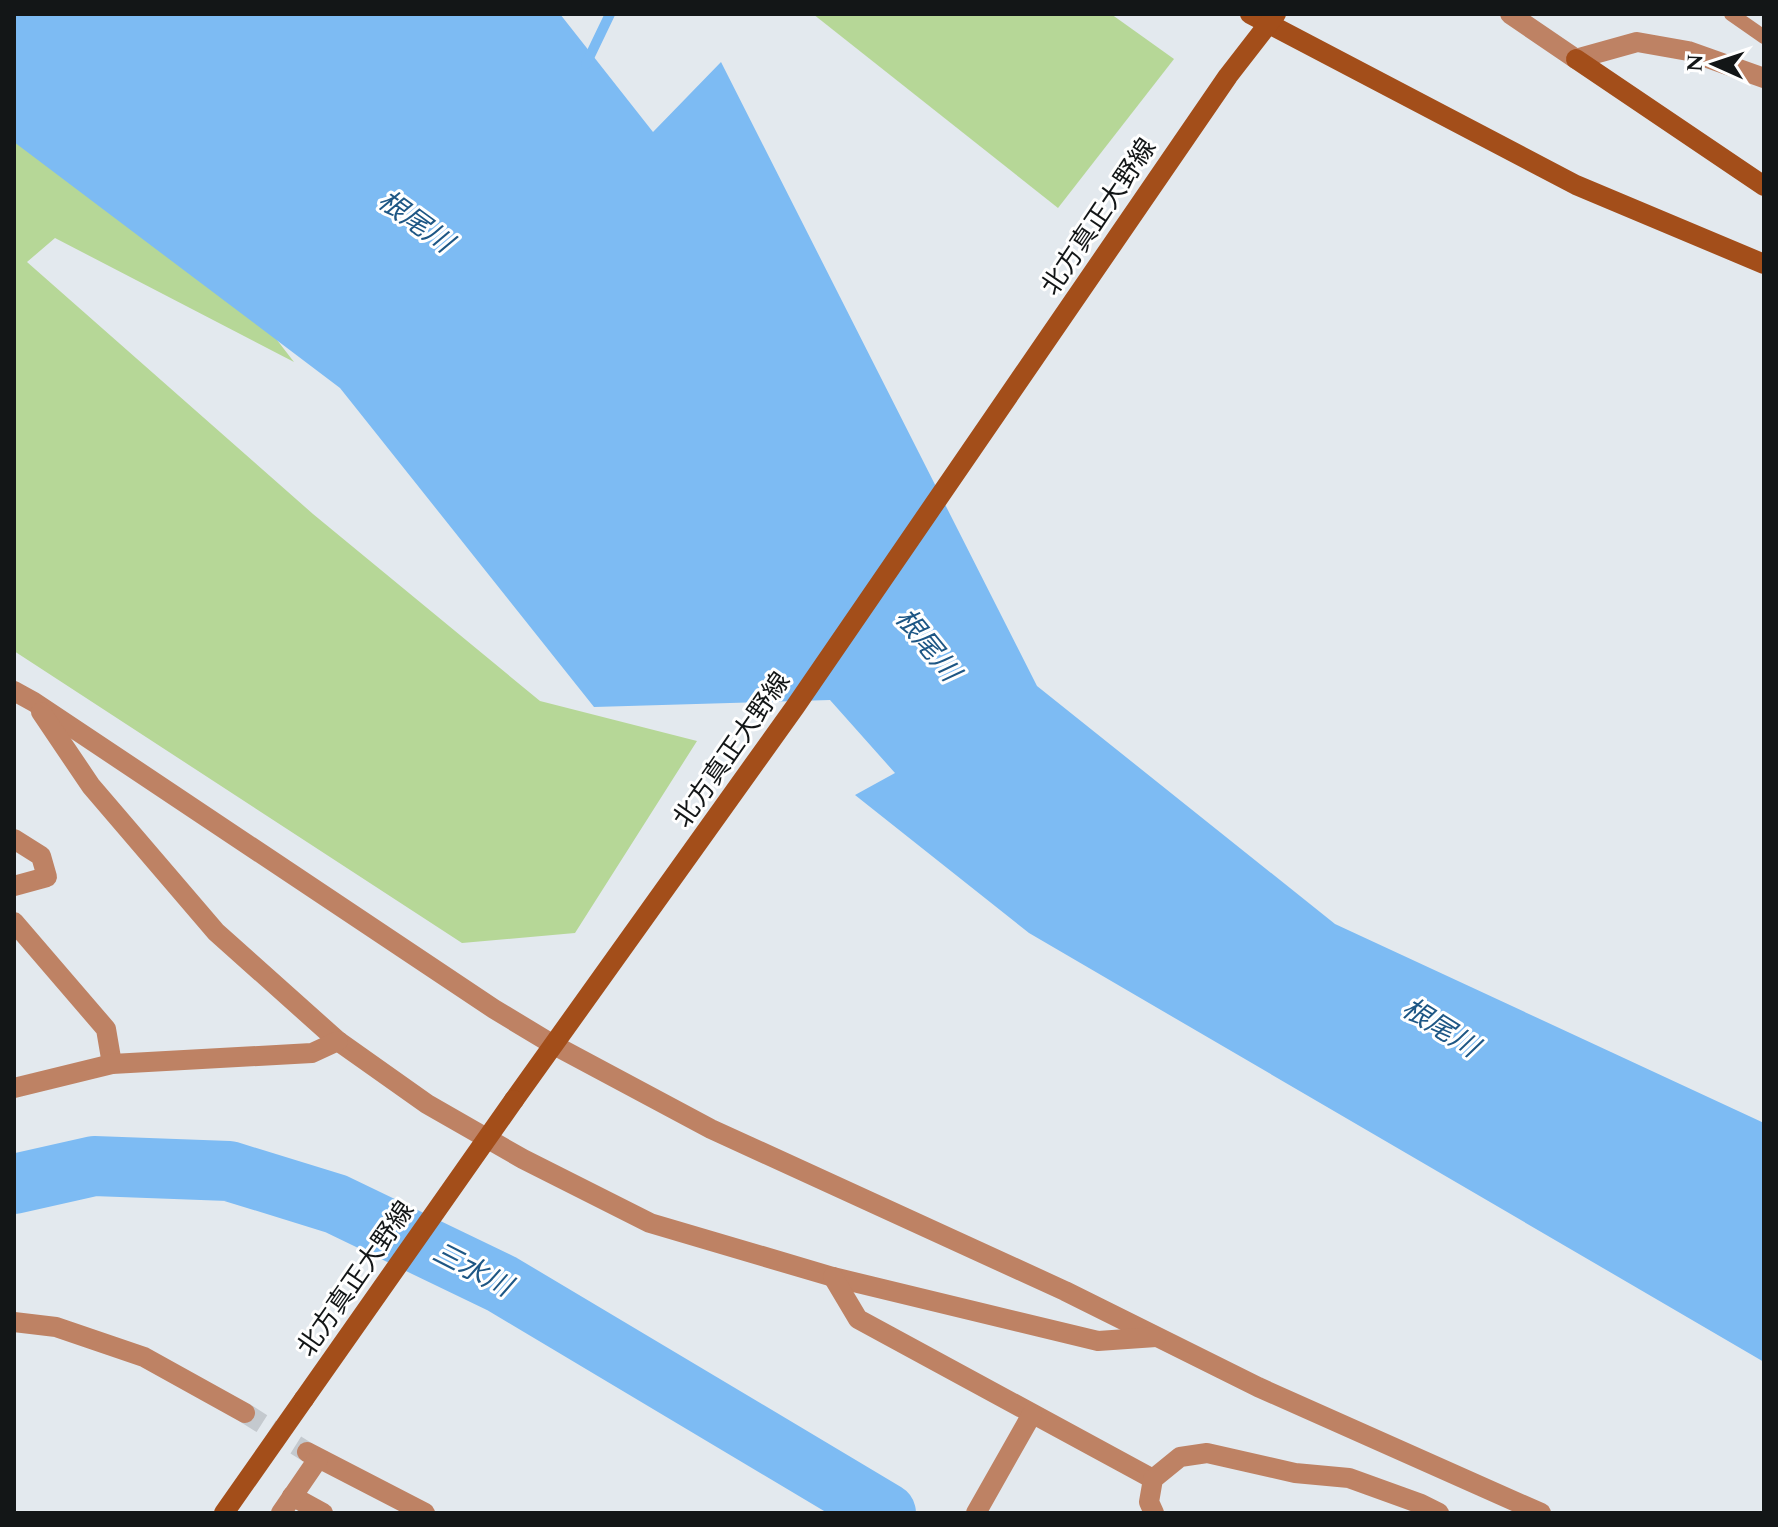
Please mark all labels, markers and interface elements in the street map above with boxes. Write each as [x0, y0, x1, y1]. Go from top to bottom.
north arrow [1674, 24, 1754, 104]
text: N [1679, 53, 1712, 73]
street label: 北方真正大野線 [1032, 130, 1166, 304]
water label: 根尾川 [368, 180, 464, 266]
water label: 根尾川 [884, 599, 972, 693]
street label: 北方真正大野線 [663, 664, 801, 836]
water label: 根尾川 [1393, 988, 1490, 1070]
street label: 北方真正大野線 [287, 1193, 425, 1365]
water label: 三水川 [425, 1232, 522, 1310]

